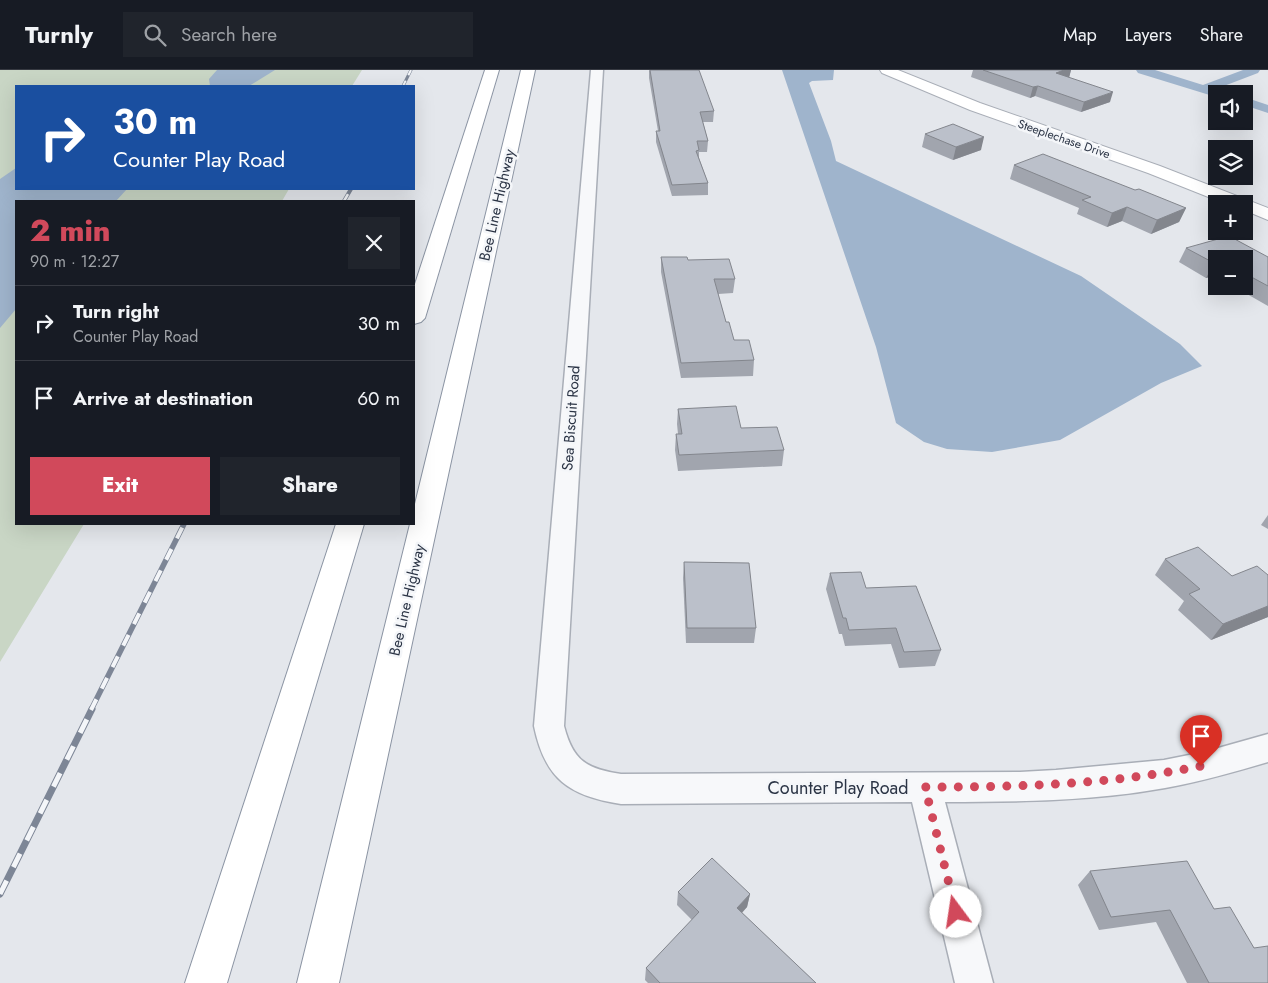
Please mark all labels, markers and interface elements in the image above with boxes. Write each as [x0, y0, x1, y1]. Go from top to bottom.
search box [123, 12, 473, 57]
text: Turnly [25, 17, 93, 52]
icon: search [141, 21, 169, 49]
text: Search here [181, 21, 277, 48]
text: Map [1063, 22, 1097, 48]
text: Layers [1125, 22, 1172, 48]
text: Share [1200, 22, 1243, 48]
map controls [1208, 85, 1253, 295]
button: sound [1208, 85, 1253, 130]
text: 30 m [113, 97, 197, 147]
icon: right [30, 105, 95, 170]
street label: Steeplechase Drive [1015, 115, 1113, 163]
button: layers [1208, 140, 1253, 185]
text: Counter Play Road [113, 143, 285, 175]
street label: Bee Line Highway [473, 147, 521, 263]
button: + [1208, 195, 1253, 240]
text: 2 min [30, 209, 111, 252]
button: close [348, 217, 400, 269]
text: 90 m · 12:27 [30, 250, 119, 273]
button: − [1208, 250, 1253, 295]
text: Turn right [73, 298, 159, 325]
icon: right [30, 309, 58, 337]
text: 30 m [358, 310, 400, 337]
text: Counter Play Road [73, 325, 198, 348]
street label: Sea Biscuit Road [556, 365, 586, 471]
icon: arrive [30, 384, 58, 412]
text: Arrive at destination [73, 385, 253, 412]
text: 60 m [357, 385, 400, 412]
button: Exit [30, 457, 210, 515]
button: Share [220, 457, 400, 515]
street label: Bee Line Highway [383, 542, 431, 658]
pin [1180, 715, 1222, 766]
icon: arrive [1187, 722, 1215, 750]
street label: Counter Play Road [768, 775, 908, 801]
position arrow [929, 885, 981, 937]

